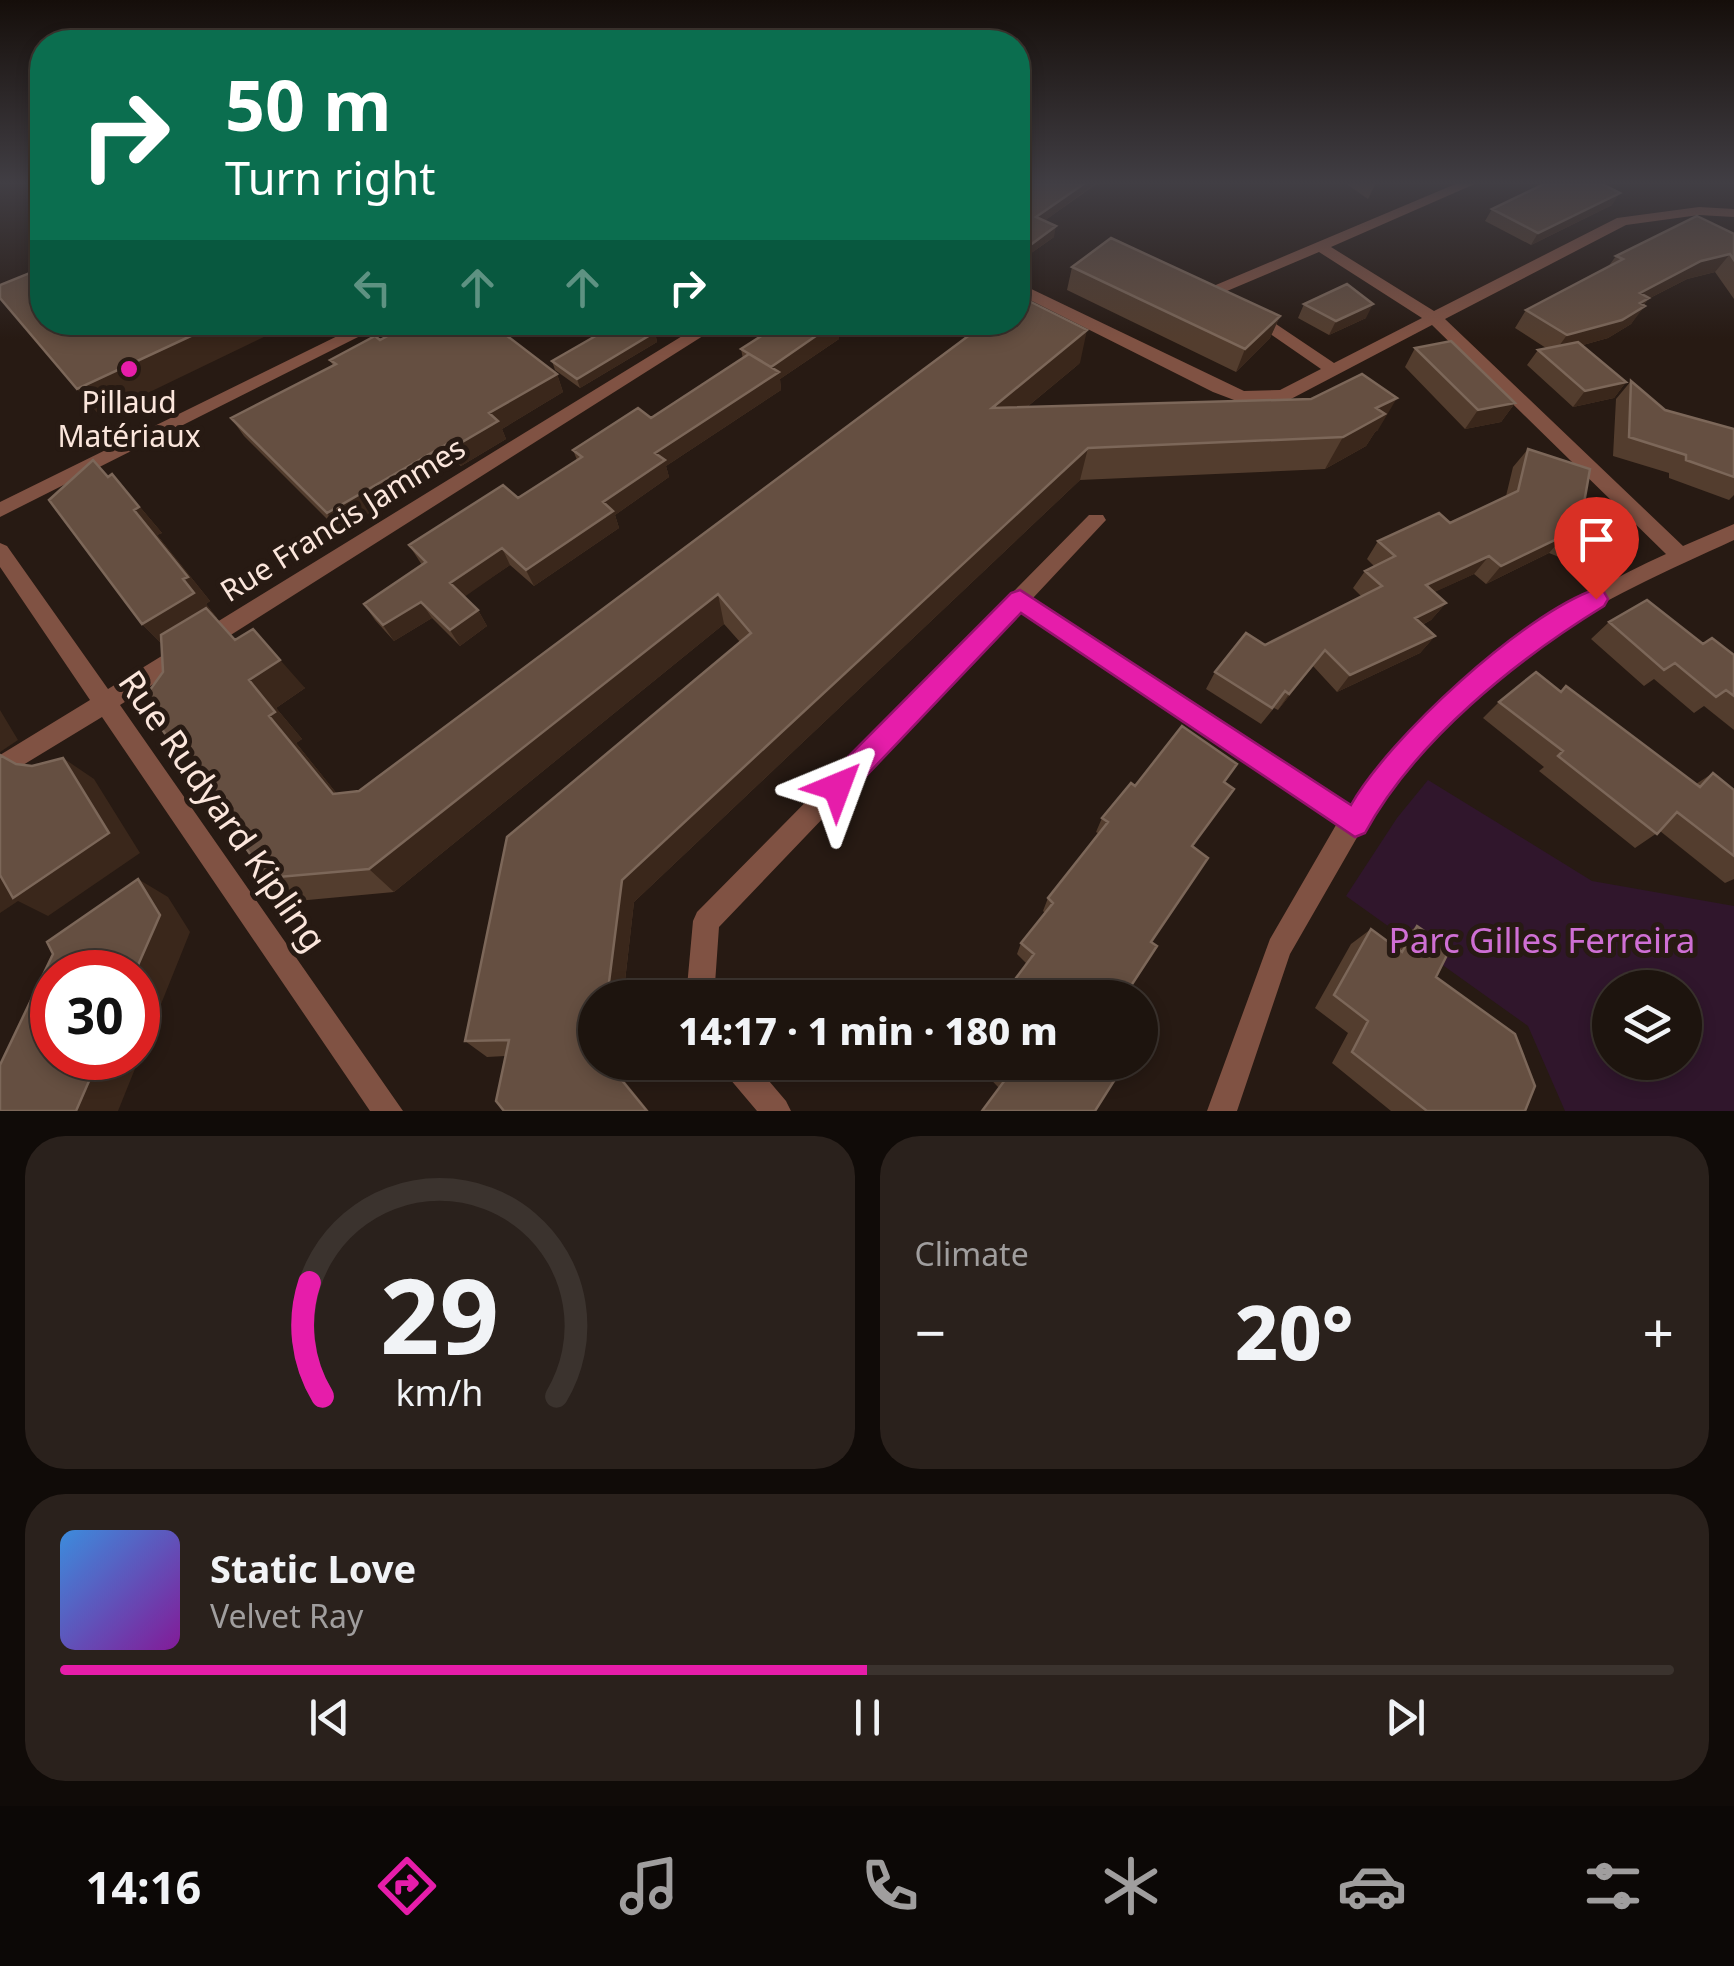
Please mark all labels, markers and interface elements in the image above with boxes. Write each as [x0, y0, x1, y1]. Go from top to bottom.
text: 50 m [225, 56, 392, 152]
icon: right [60, 70, 190, 200]
text: Turn right [225, 147, 436, 208]
icon: left [345, 260, 400, 315]
icon: ahead [450, 260, 505, 315]
icon: ahead [555, 260, 610, 315]
icon: right [660, 260, 715, 315]
marker: Pillaud Matériaux [118, 358, 140, 380]
place label: Pillaud Matériaux [57, 381, 201, 456]
street label: Rue Francis Jammes [212, 427, 472, 611]
pin [1554, 497, 1639, 600]
icon: arrive [1569, 512, 1624, 567]
street label: Rue Rudyard Kipling [109, 660, 338, 960]
position arrow [785, 735, 889, 839]
park label: Parc Gilles Ferreira [1389, 916, 1695, 963]
speed limit sign: 30 [30, 950, 160, 1080]
map controls [1592, 970, 1702, 1080]
button: layers [1592, 970, 1702, 1080]
text: 14:17 · 1 min · 180 m [678, 1004, 1058, 1056]
text: Climate [915, 1232, 1029, 1275]
text: 29 [380, 1243, 499, 1384]
text: 20° [1235, 1280, 1353, 1382]
text: − [915, 1294, 946, 1369]
text: + [1643, 1294, 1674, 1369]
text: km/h [396, 1368, 484, 1416]
text: Static Love [210, 1542, 416, 1594]
text: Velvet Ray [210, 1594, 363, 1637]
icon: previous [302, 1690, 357, 1745]
icon: pause [840, 1690, 895, 1745]
icon: next [1378, 1690, 1433, 1745]
icon: directions [372, 1851, 442, 1921]
icon: music [614, 1851, 684, 1921]
icon: phone [855, 1851, 925, 1921]
icon: climate [1096, 1851, 1166, 1921]
icon: car [1337, 1851, 1407, 1921]
icon: filters [1578, 1851, 1648, 1921]
text: 14:16 [86, 1856, 201, 1917]

